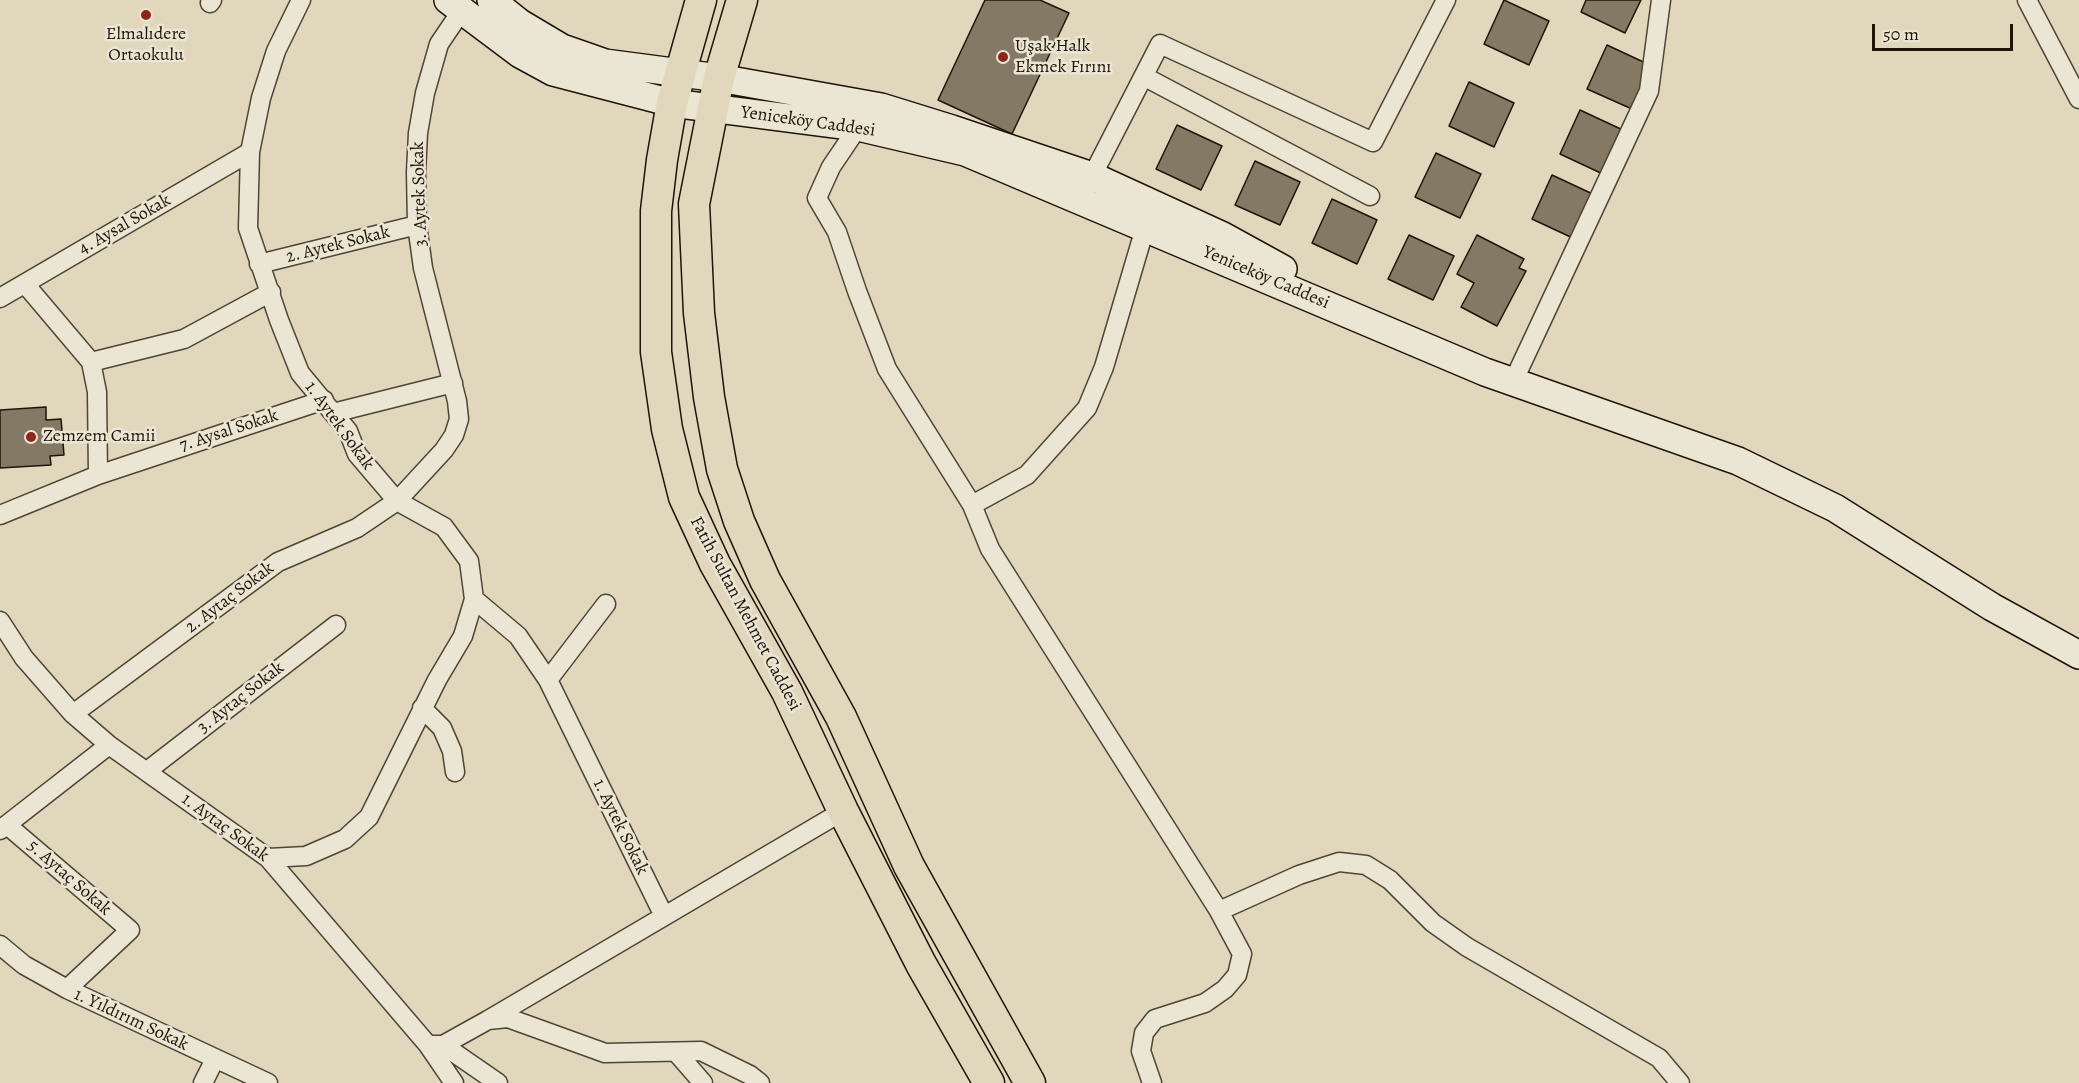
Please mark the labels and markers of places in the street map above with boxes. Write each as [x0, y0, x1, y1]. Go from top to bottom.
marker: Elmalıdere Ortaokulu [139, 8, 153, 22]
place label: Elmalıdere Ortaokulu [106, 24, 186, 66]
place label: Uşak Halk Ekmek Fırını [1015, 36, 1111, 78]
marker: Uşak Halk Ekmek Fırını [996, 50, 1010, 64]
place label: Zemzem Camii [43, 426, 156, 448]
marker: Zemzem Camii [24, 430, 38, 444]

